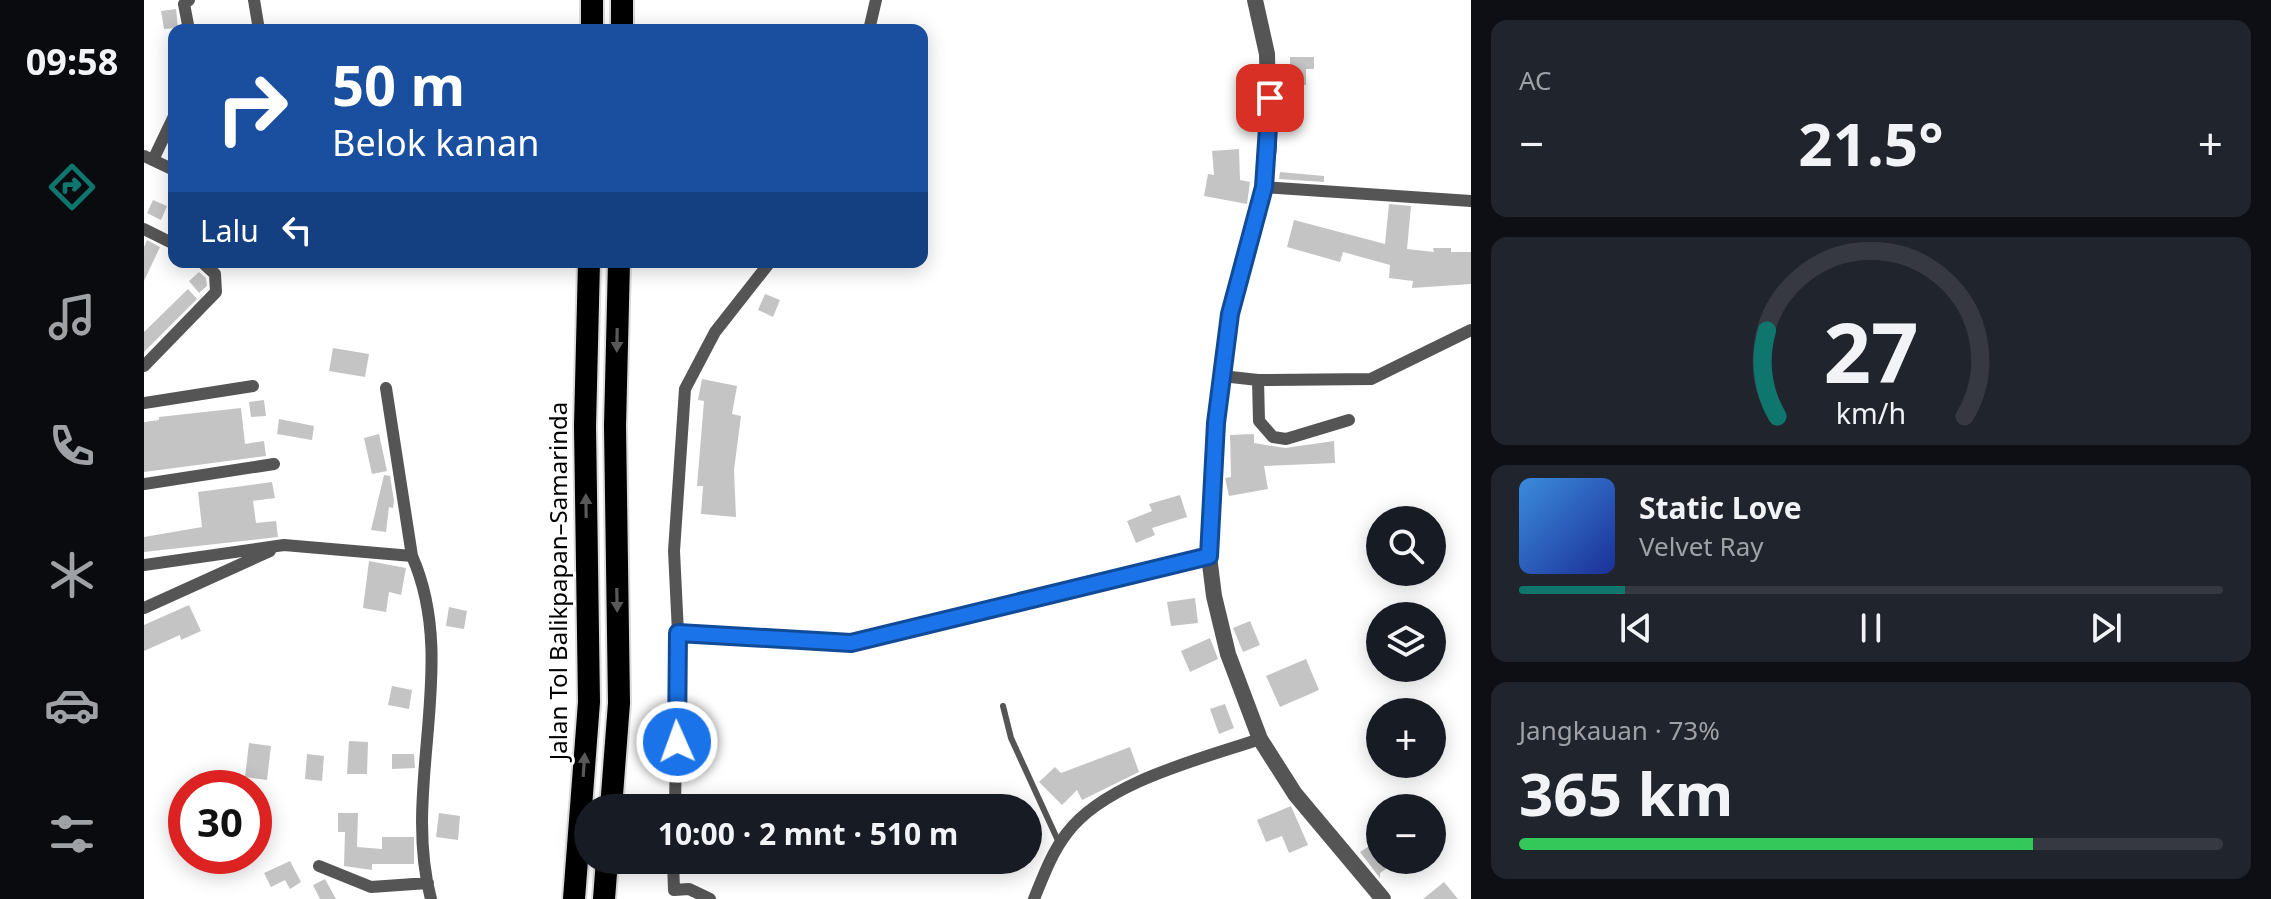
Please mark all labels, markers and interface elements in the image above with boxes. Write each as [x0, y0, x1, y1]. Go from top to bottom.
text: 09:58 [26, 37, 118, 86]
text: 50 m [332, 46, 465, 122]
icon: right [200, 56, 304, 160]
text: AC [1519, 62, 1552, 98]
pin [1236, 64, 1304, 132]
icon: arrive [1248, 76, 1292, 120]
text: 21.5° [1798, 102, 1944, 184]
text: − [1519, 113, 1544, 173]
text: + [2198, 113, 2223, 173]
text: Belok kanan [332, 118, 539, 167]
icon: directions [44, 159, 100, 215]
icon: left [275, 208, 319, 252]
text: Lalu [200, 210, 259, 251]
icon: music [44, 289, 100, 345]
text: 27 [1823, 294, 1919, 407]
one-way arrow [611, 328, 623, 353]
text: km/h [1836, 393, 1906, 432]
street label: Jalan Tol Balikpapan–Samarinda [541, 402, 574, 762]
icon: phone [44, 418, 100, 474]
text: Static Love [1639, 487, 1802, 528]
one-way arrow [580, 493, 592, 518]
map controls [1366, 506, 1446, 874]
button: search [1366, 506, 1446, 586]
text: Velvet Ray [1639, 528, 1764, 564]
icon: climate [44, 547, 100, 603]
one-way arrow [611, 588, 623, 613]
button: layers [1366, 602, 1446, 682]
icon: previous [1614, 606, 1658, 650]
icon: pause [1849, 606, 1893, 650]
icon: next [2084, 606, 2128, 650]
icon: car [44, 677, 100, 733]
button: + [1366, 698, 1446, 778]
position arrow [635, 700, 719, 784]
text: Jangkauan · 73% [1519, 712, 1720, 748]
one-way arrow [578, 752, 591, 777]
text: 365 km [1519, 752, 1733, 834]
speed limit sign: 30 [168, 770, 272, 874]
button: − [1366, 794, 1446, 874]
icon: filters [44, 806, 100, 862]
text: 10:00 · 2 mnt · 510 m [658, 813, 958, 854]

